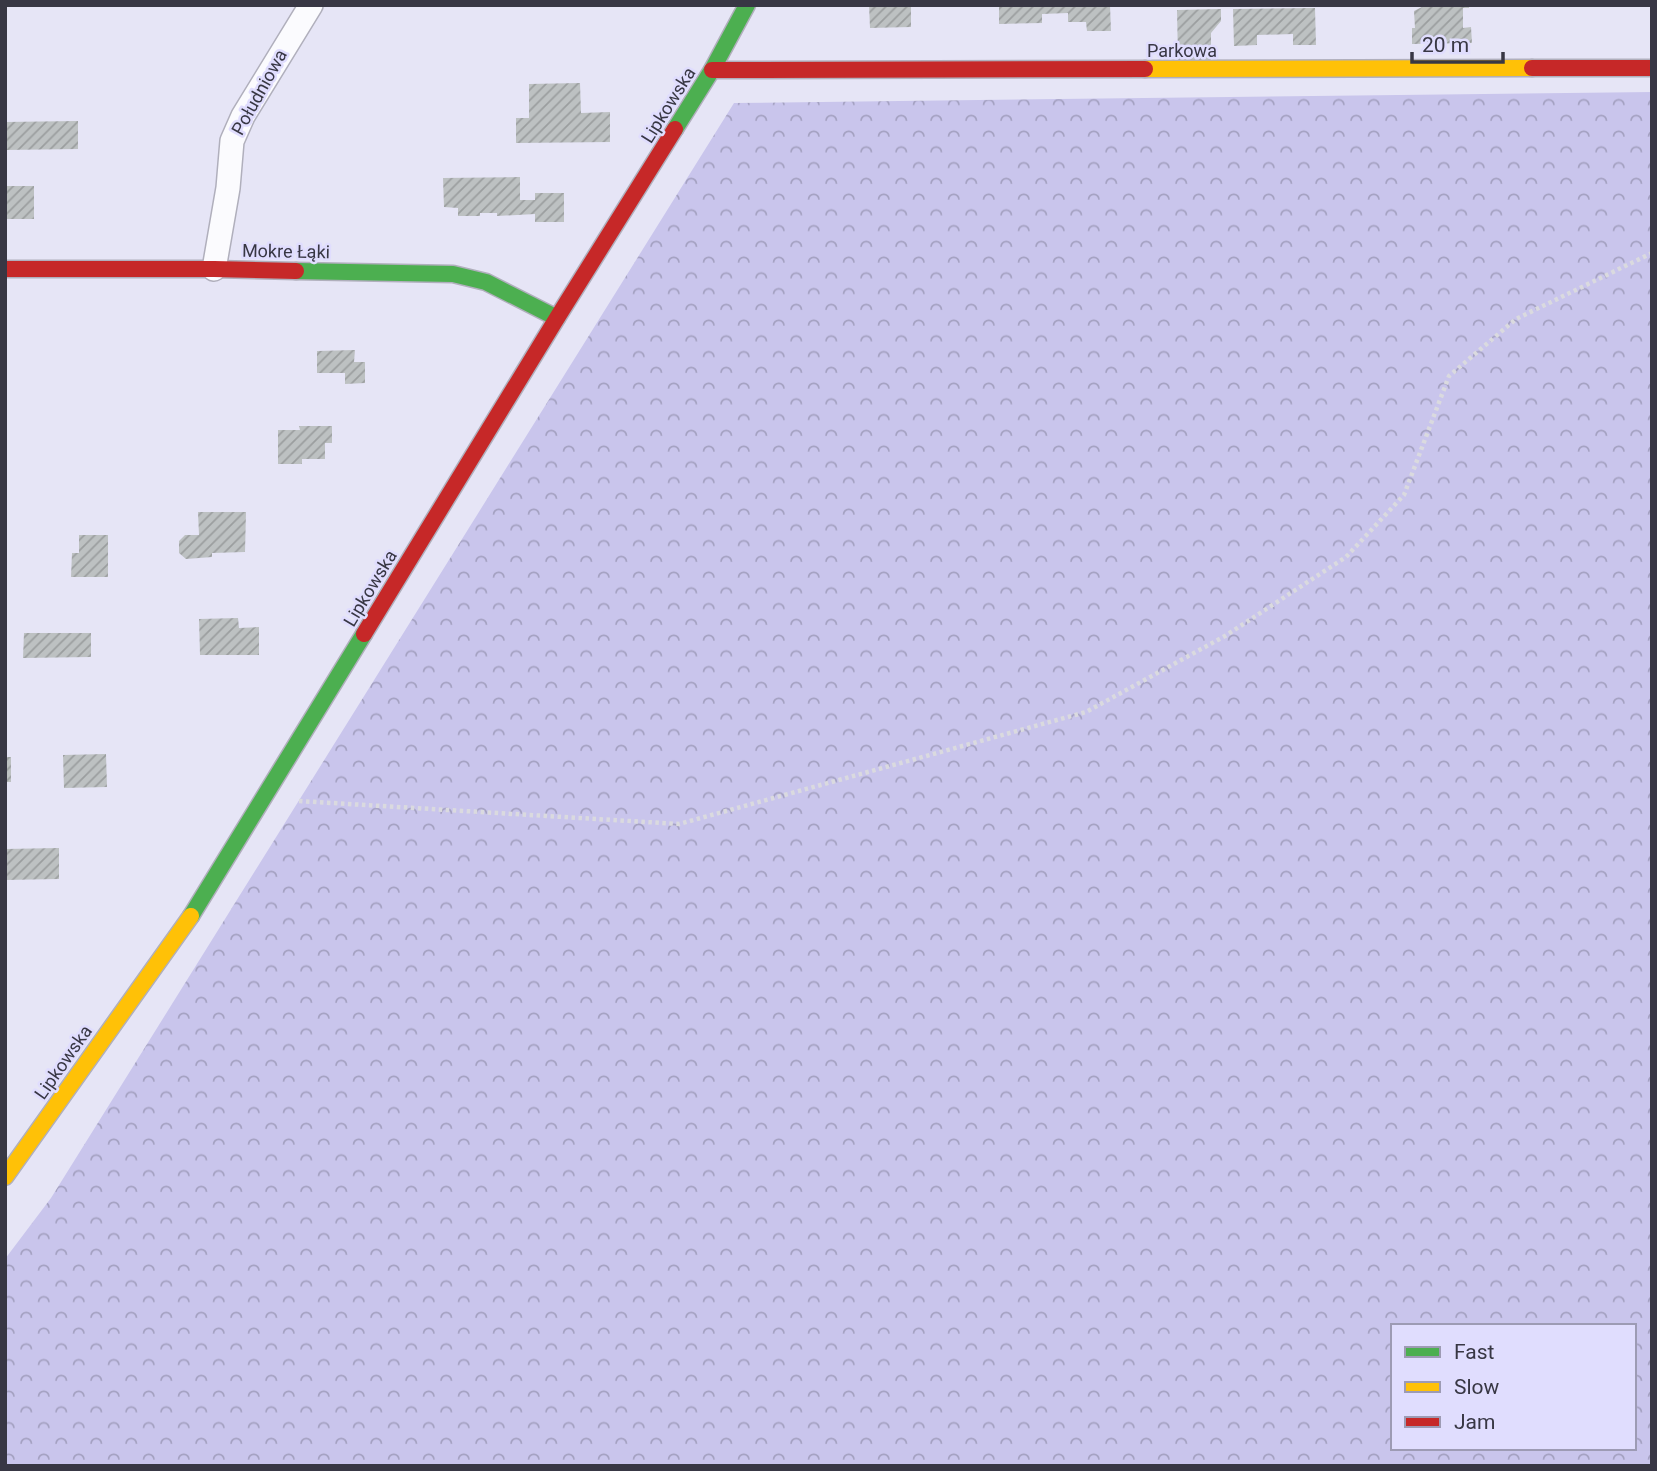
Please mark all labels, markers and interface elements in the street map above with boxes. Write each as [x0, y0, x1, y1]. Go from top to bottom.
scale bar [1412, 21, 1503, 65]
text: 20 m [1422, 33, 1469, 57]
street label: Parkowa [1147, 40, 1217, 61]
street label: Południowa [227, 46, 291, 138]
street label: Lipkowska [636, 63, 700, 147]
street label: Mokre Łąki [242, 240, 330, 262]
street label: Lipkowska [339, 546, 401, 630]
street label: Lipkowska [30, 1021, 96, 1103]
legend [1391, 1324, 1636, 1450]
text: Fast [1454, 1340, 1495, 1364]
text: Slow [1454, 1375, 1500, 1399]
text: Jam [1454, 1410, 1495, 1434]

